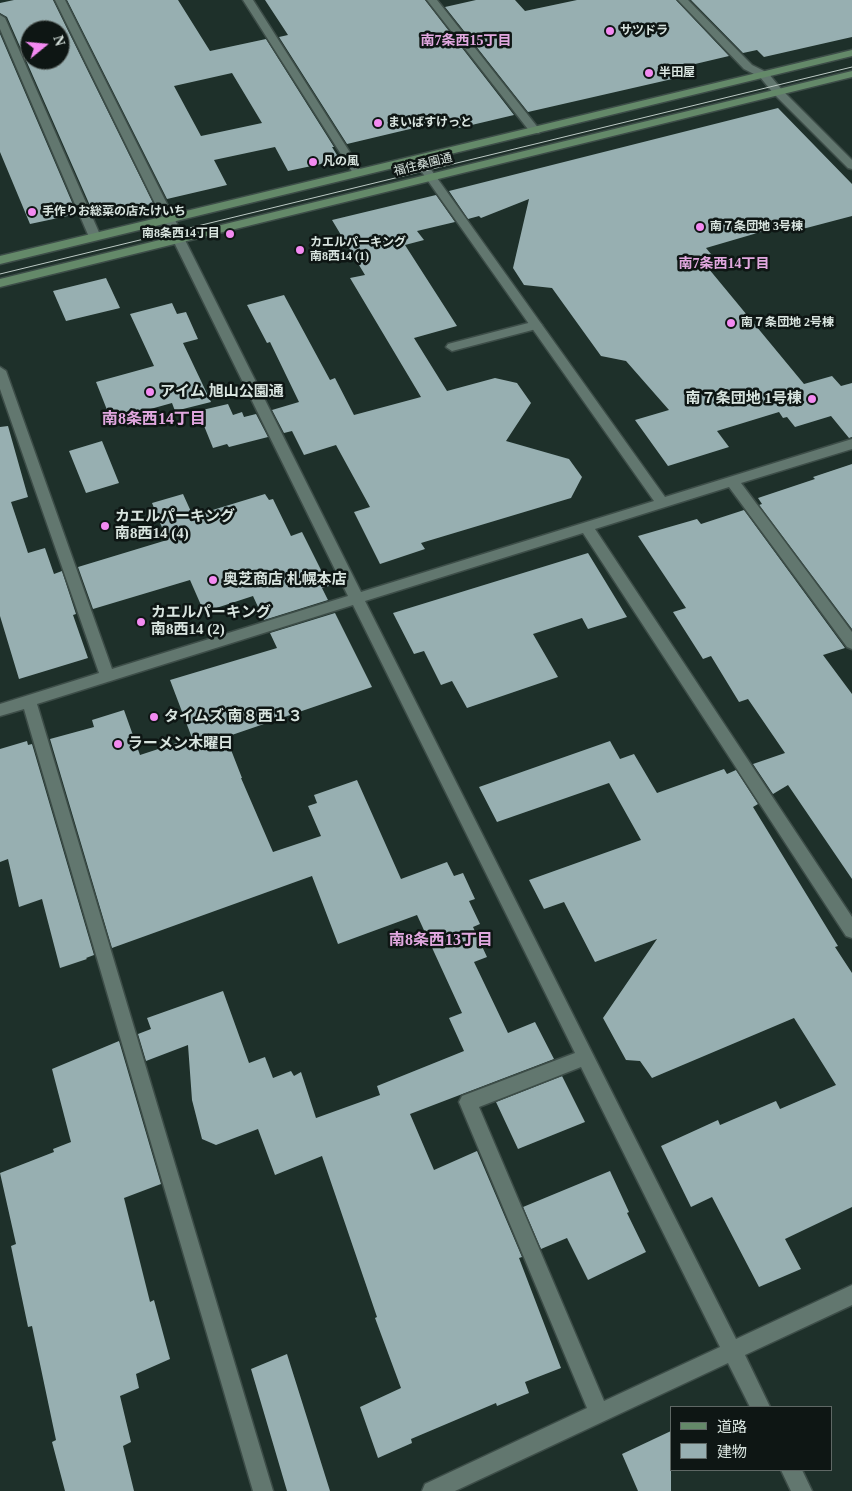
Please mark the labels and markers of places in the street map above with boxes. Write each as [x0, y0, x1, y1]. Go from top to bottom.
place label: サツドラ [620, 24, 668, 38]
marker: サツドラ [604, 25, 616, 37]
place label: 半田屋 [659, 66, 695, 80]
marker: 半田屋 [643, 67, 655, 79]
place label: まいばすけっと [388, 116, 472, 130]
marker: まいばすけっと [372, 117, 384, 129]
place label: 凡の風 [323, 155, 359, 169]
marker: 凡の風 [307, 156, 319, 168]
place label: 手作りお総菜の店たけいち [42, 205, 186, 219]
marker: 手作りお総菜の店たけいち [26, 206, 38, 218]
place label: 南７条団地 3号棟 [710, 220, 803, 234]
marker: 南７条団地 3号棟 [694, 221, 706, 233]
place label: 南8条西14丁目 [142, 227, 220, 241]
marker: 南8条西14丁目 [224, 228, 236, 240]
place label: カエルパーキング 南8西14 (1) [310, 236, 406, 264]
marker: カエルパーキング 南8西14 (1) [294, 244, 306, 256]
place label: 南７条団地 2号棟 [741, 316, 834, 330]
marker: 南７条団地 2号棟 [725, 317, 737, 329]
place label: アイム 旭山公園通 [160, 383, 284, 401]
marker: アイム 旭山公園通 [144, 386, 156, 398]
place label: 南７条団地 1号棟 [686, 390, 802, 408]
marker: 南７条団地 1号棟 [806, 393, 818, 405]
place label: カエルパーキング 南8西14 (4) [115, 508, 235, 543]
marker: カエルパーキング 南8西14 (4) [99, 520, 111, 532]
place label: 奥芝商店 札幌本店 [223, 571, 347, 589]
marker: 奥芝商店 札幌本店 [207, 574, 219, 586]
place label: カエルパーキング 南8西14 (2) [151, 604, 271, 639]
marker: カエルパーキング 南8西14 (2) [135, 616, 147, 628]
place label: タイムズ 南８西１３ [164, 708, 303, 726]
marker: タイムズ 南８西１３ [148, 711, 160, 723]
place label: ラーメン木曜日 [128, 735, 233, 753]
marker: ラーメン木曜日 [112, 738, 124, 750]

